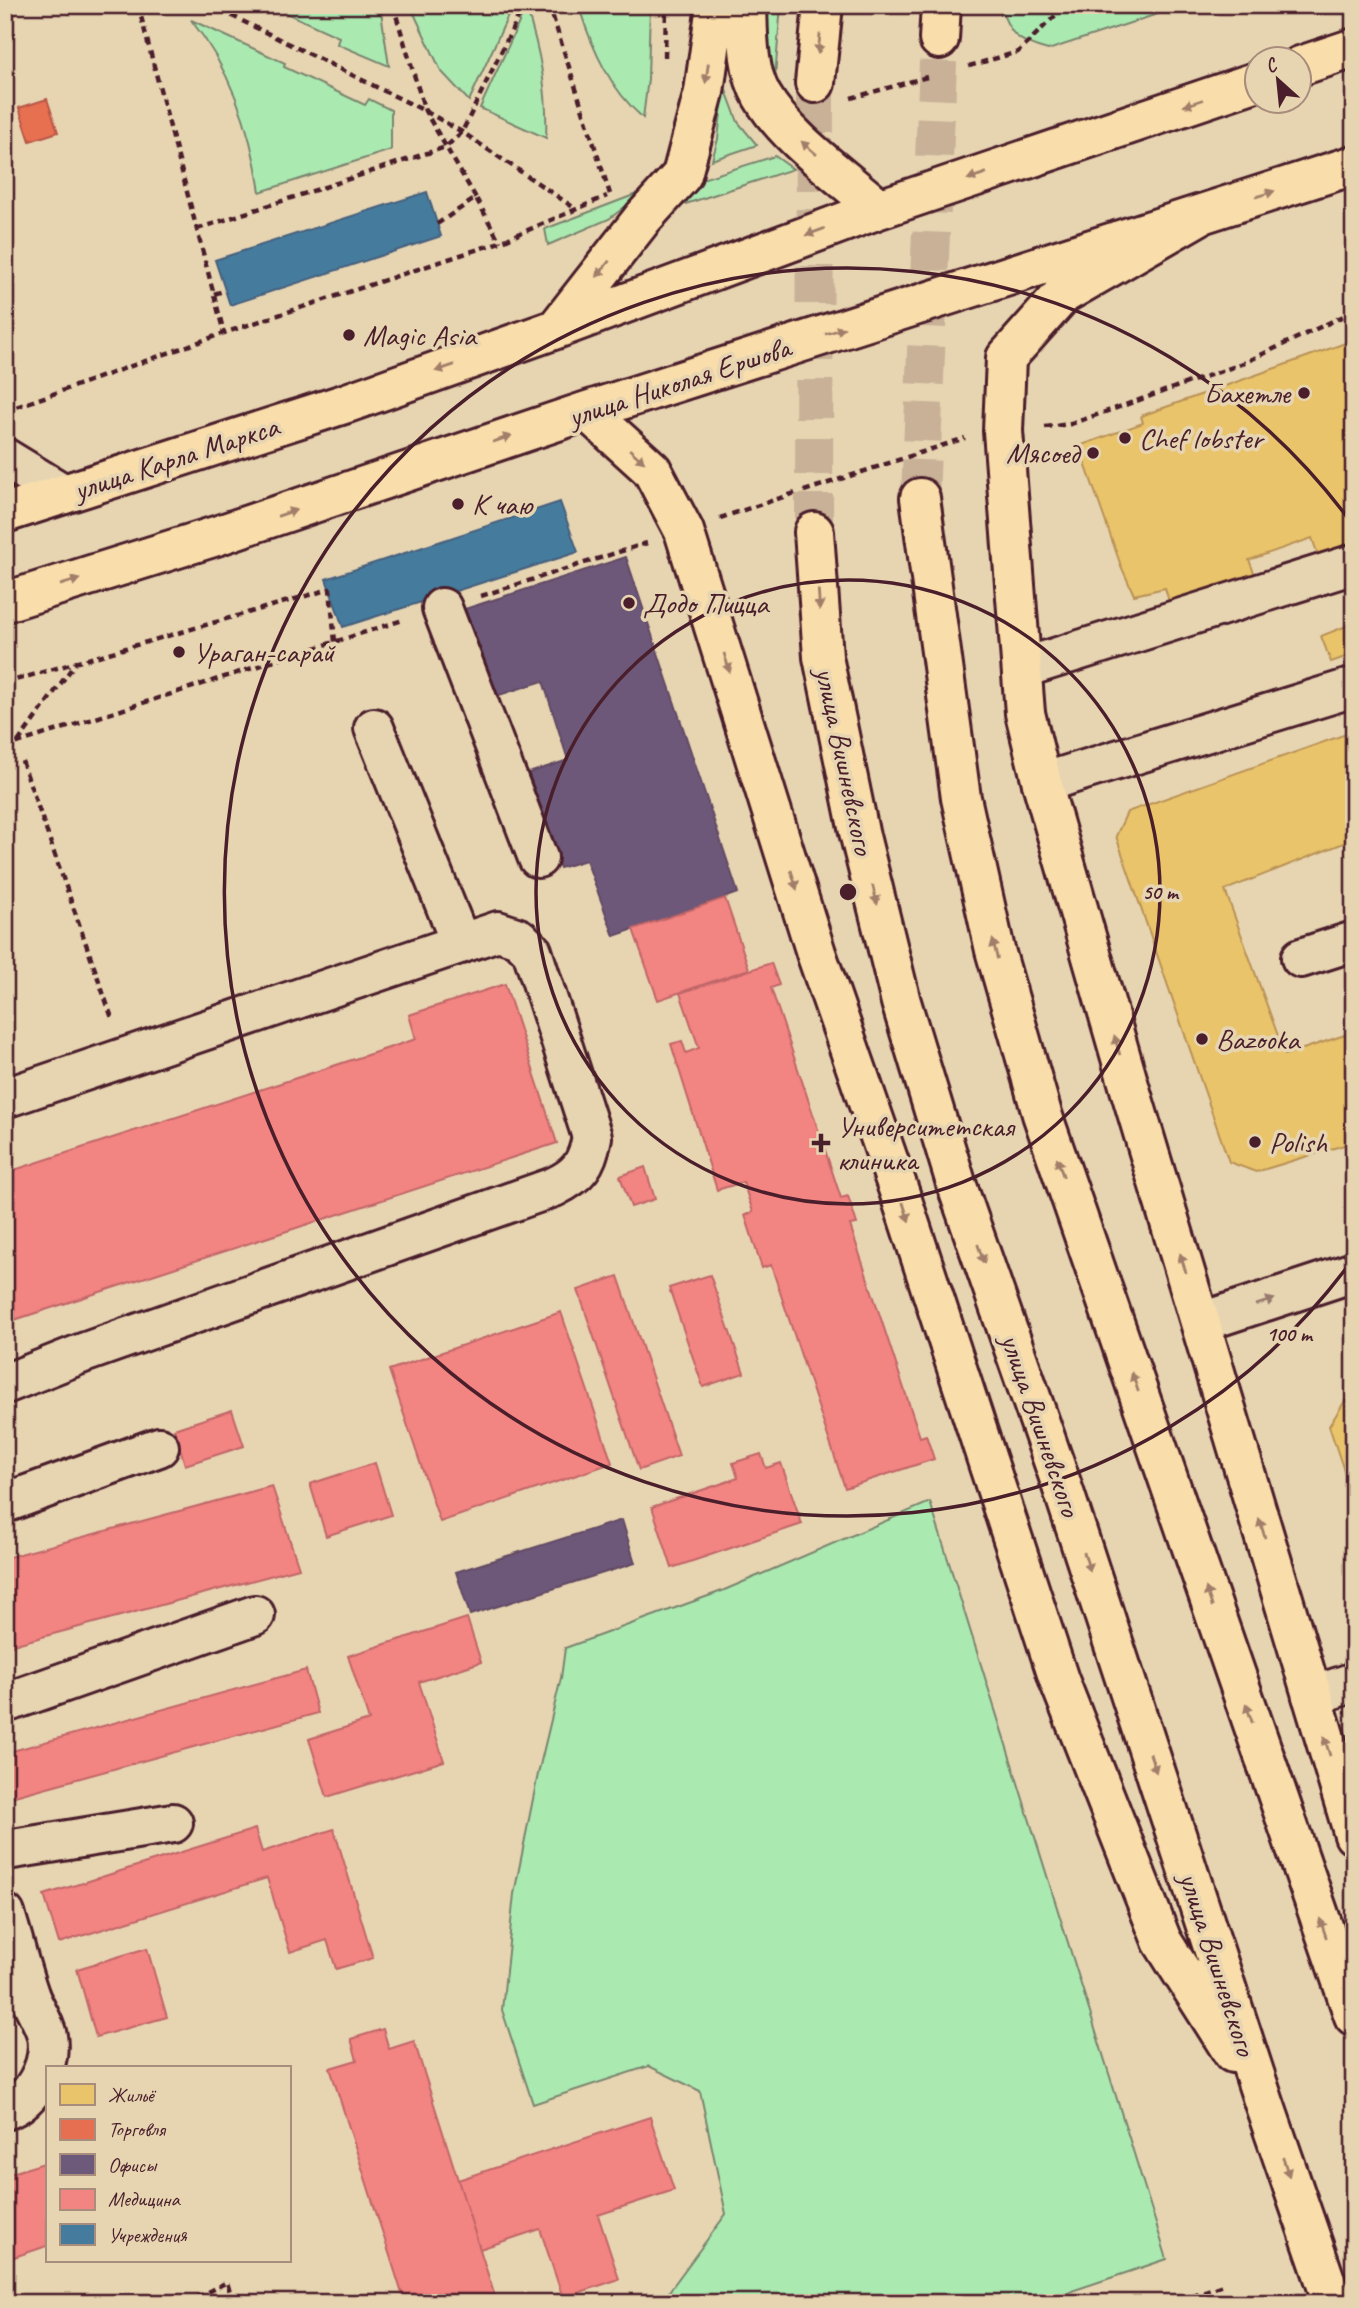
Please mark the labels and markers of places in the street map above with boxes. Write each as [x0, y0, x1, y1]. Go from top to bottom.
place label: Magic Asia [363, 316, 478, 354]
marker: Magic Asia [341, 327, 357, 343]
place label: Бахетле [1204, 374, 1292, 412]
marker: Бахетле [1296, 385, 1312, 401]
place label: Chef lobster [1139, 419, 1265, 457]
marker: Chef lobster [1117, 430, 1133, 446]
place label: Мясоед [1006, 434, 1081, 472]
marker: Мясоед [1085, 445, 1101, 461]
place label: К чаю [472, 485, 534, 523]
marker: К чаю [450, 496, 466, 512]
place label: Додо Пицца [643, 584, 770, 622]
marker: Додо Пицца [621, 595, 637, 611]
place label: Ураган-сарай [193, 633, 336, 671]
marker: Ураган-сарай [171, 644, 187, 660]
centre of rings [836, 880, 860, 904]
place label: Bazooka [1216, 1020, 1301, 1058]
marker: Bazooka [1194, 1031, 1210, 1047]
place label: Университетская клиника [837, 1107, 1017, 1179]
place label: Polish [1269, 1123, 1328, 1161]
marker: Университетская клиника [811, 1133, 831, 1153]
marker: Polish [1247, 1134, 1263, 1150]

